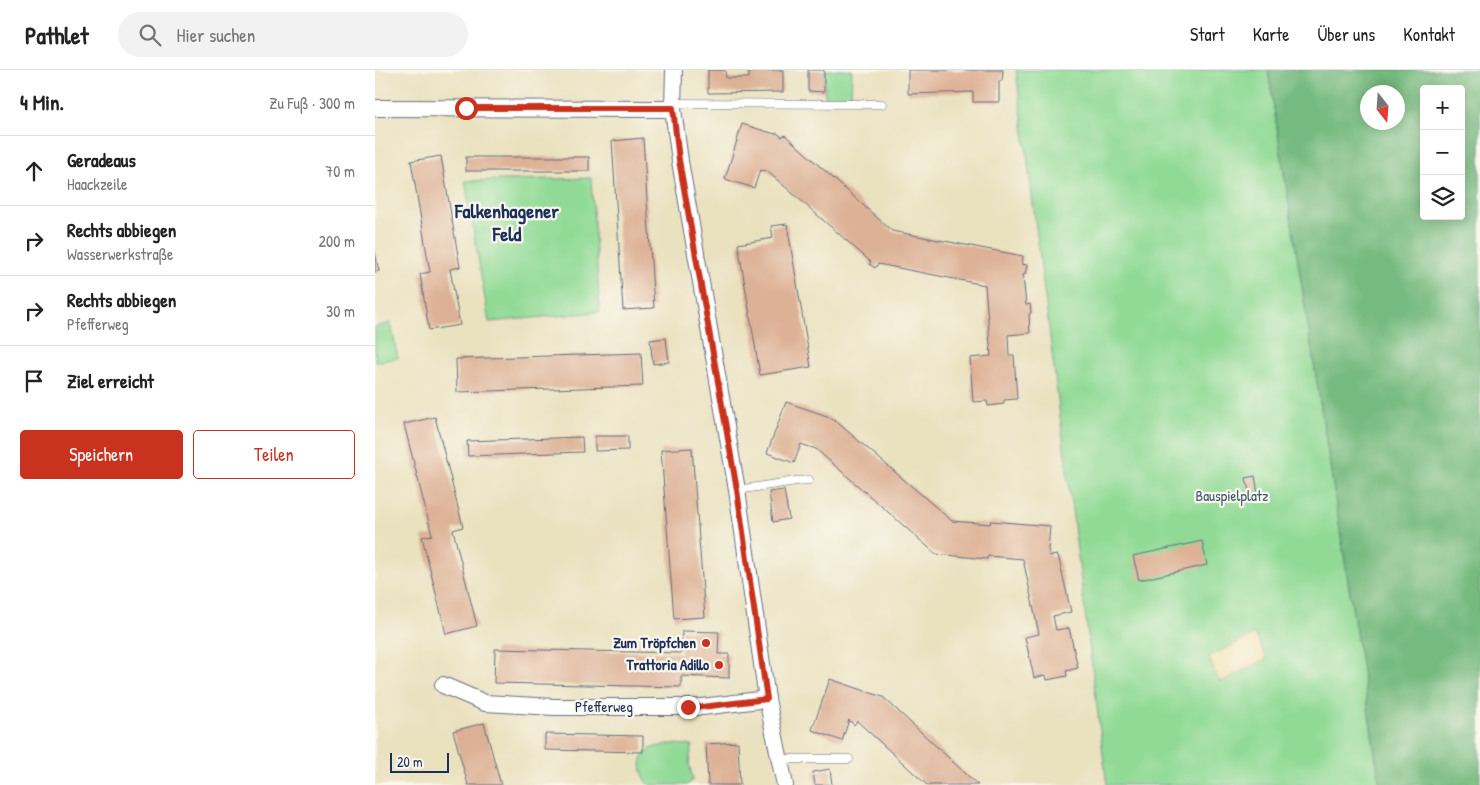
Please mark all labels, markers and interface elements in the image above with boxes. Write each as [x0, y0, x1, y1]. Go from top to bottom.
search box [118, 12, 468, 57]
text: Pathlet [25, 19, 88, 51]
icon: search [136, 21, 164, 49]
text: Hier suchen [176, 22, 255, 48]
text: Start [1190, 22, 1225, 47]
text: Karte [1253, 22, 1289, 47]
text: Über uns [1317, 22, 1375, 47]
text: Kontakt [1403, 22, 1455, 47]
north arrow [1360, 85, 1405, 130]
map controls [1420, 85, 1465, 220]
button: + [1420, 85, 1465, 130]
text: 4 Min. [20, 88, 64, 117]
text: Zu Fuß · 300 m [269, 92, 355, 114]
route start [455, 97, 478, 120]
button: − [1420, 130, 1465, 175]
text: Geradeaus [67, 147, 136, 173]
icon: ahead [20, 157, 48, 185]
text: 70 m [325, 160, 355, 182]
text: Haackzeile [67, 173, 127, 195]
button: layers [1420, 175, 1465, 220]
district label: Falkenhagener Feld [454, 197, 559, 247]
text: Rechts abbiegen [67, 217, 176, 243]
icon: right [20, 227, 48, 255]
text: 200 m [319, 230, 355, 252]
text: Wasserwerkstraße [67, 243, 173, 265]
text: Rechts abbiegen [67, 287, 176, 313]
icon: right [20, 297, 48, 325]
text: 30 m [326, 300, 355, 322]
text: Pfefferweg [67, 313, 129, 335]
icon: arrive [20, 367, 48, 395]
text: Ziel erreicht [67, 368, 154, 394]
button: Speichern [20, 430, 183, 479]
button: Teilen [193, 430, 355, 479]
park label: Bauspielplatz [1196, 485, 1269, 506]
place label: Zum Tröpfchen [613, 632, 696, 654]
marker: Zum Tröpfchen [700, 637, 712, 649]
place label: Trattoria Adillo [625, 654, 709, 675]
marker: Trattoria Adillo [713, 659, 725, 671]
street label: Pfefferweg [575, 696, 633, 717]
route end [677, 696, 700, 719]
scale bar [390, 750, 449, 773]
text: 20 m [397, 752, 423, 771]

